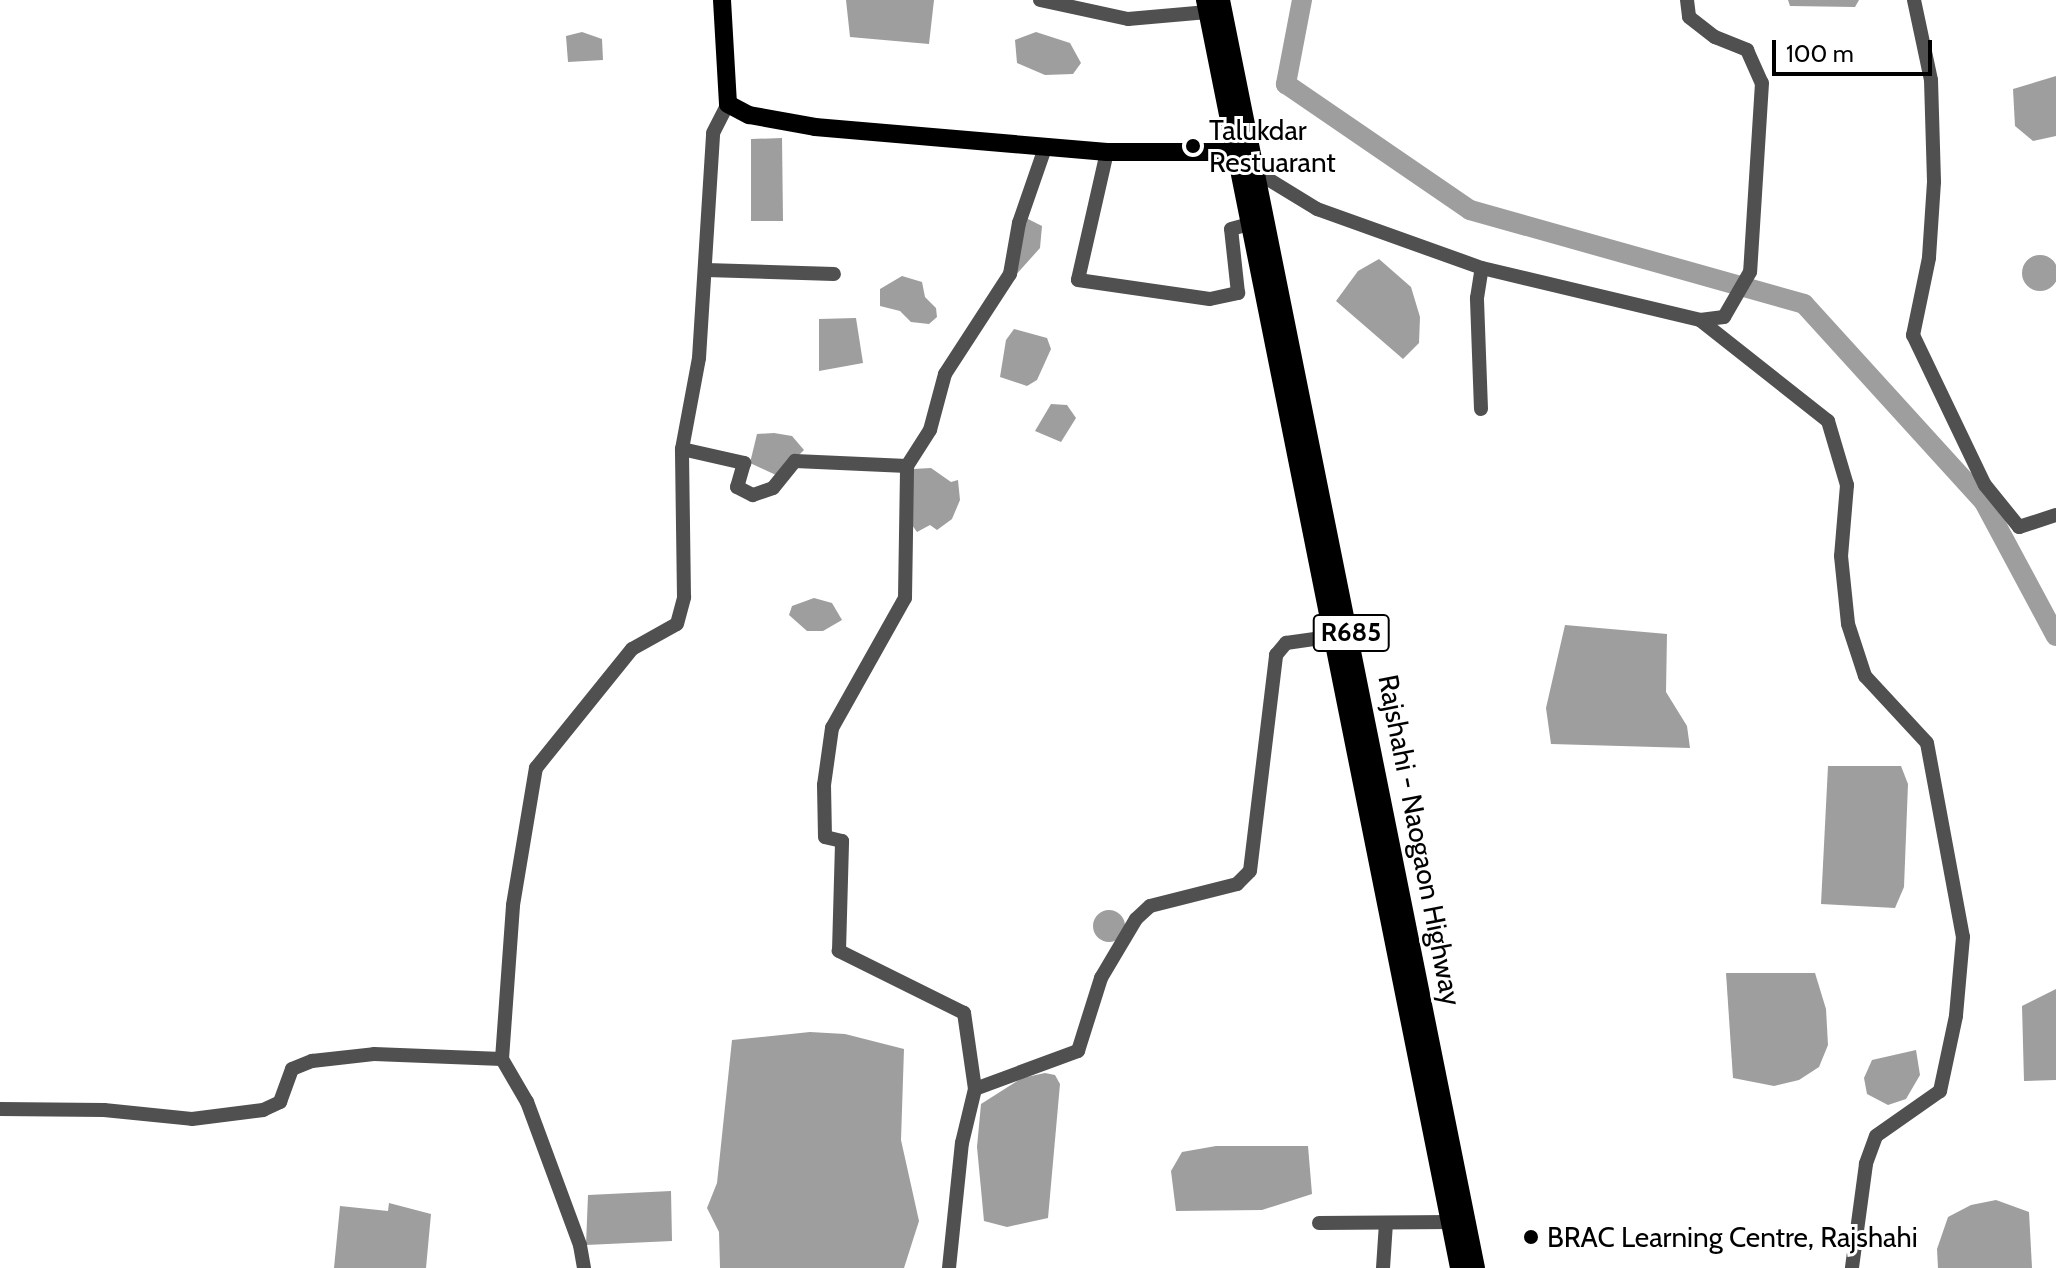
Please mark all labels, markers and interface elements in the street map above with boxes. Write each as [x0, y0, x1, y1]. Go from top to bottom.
scale bar [1776, 24, 1936, 74]
text: 100 m [1786, 39, 1854, 68]
place label: Talukdar Restuarant [1209, 113, 1336, 179]
marker: Talukdar Restuarant [1184, 137, 1202, 155]
road number: R685 [1311, 611, 1391, 655]
street label: Rajshahi - Naogaon Highway [1371, 672, 1469, 1008]
place label: BRAC Learning Centre, Rajshahi [1547, 1220, 1918, 1254]
marker: BRAC Learning Centre, Rajshahi [1522, 1228, 1540, 1246]

